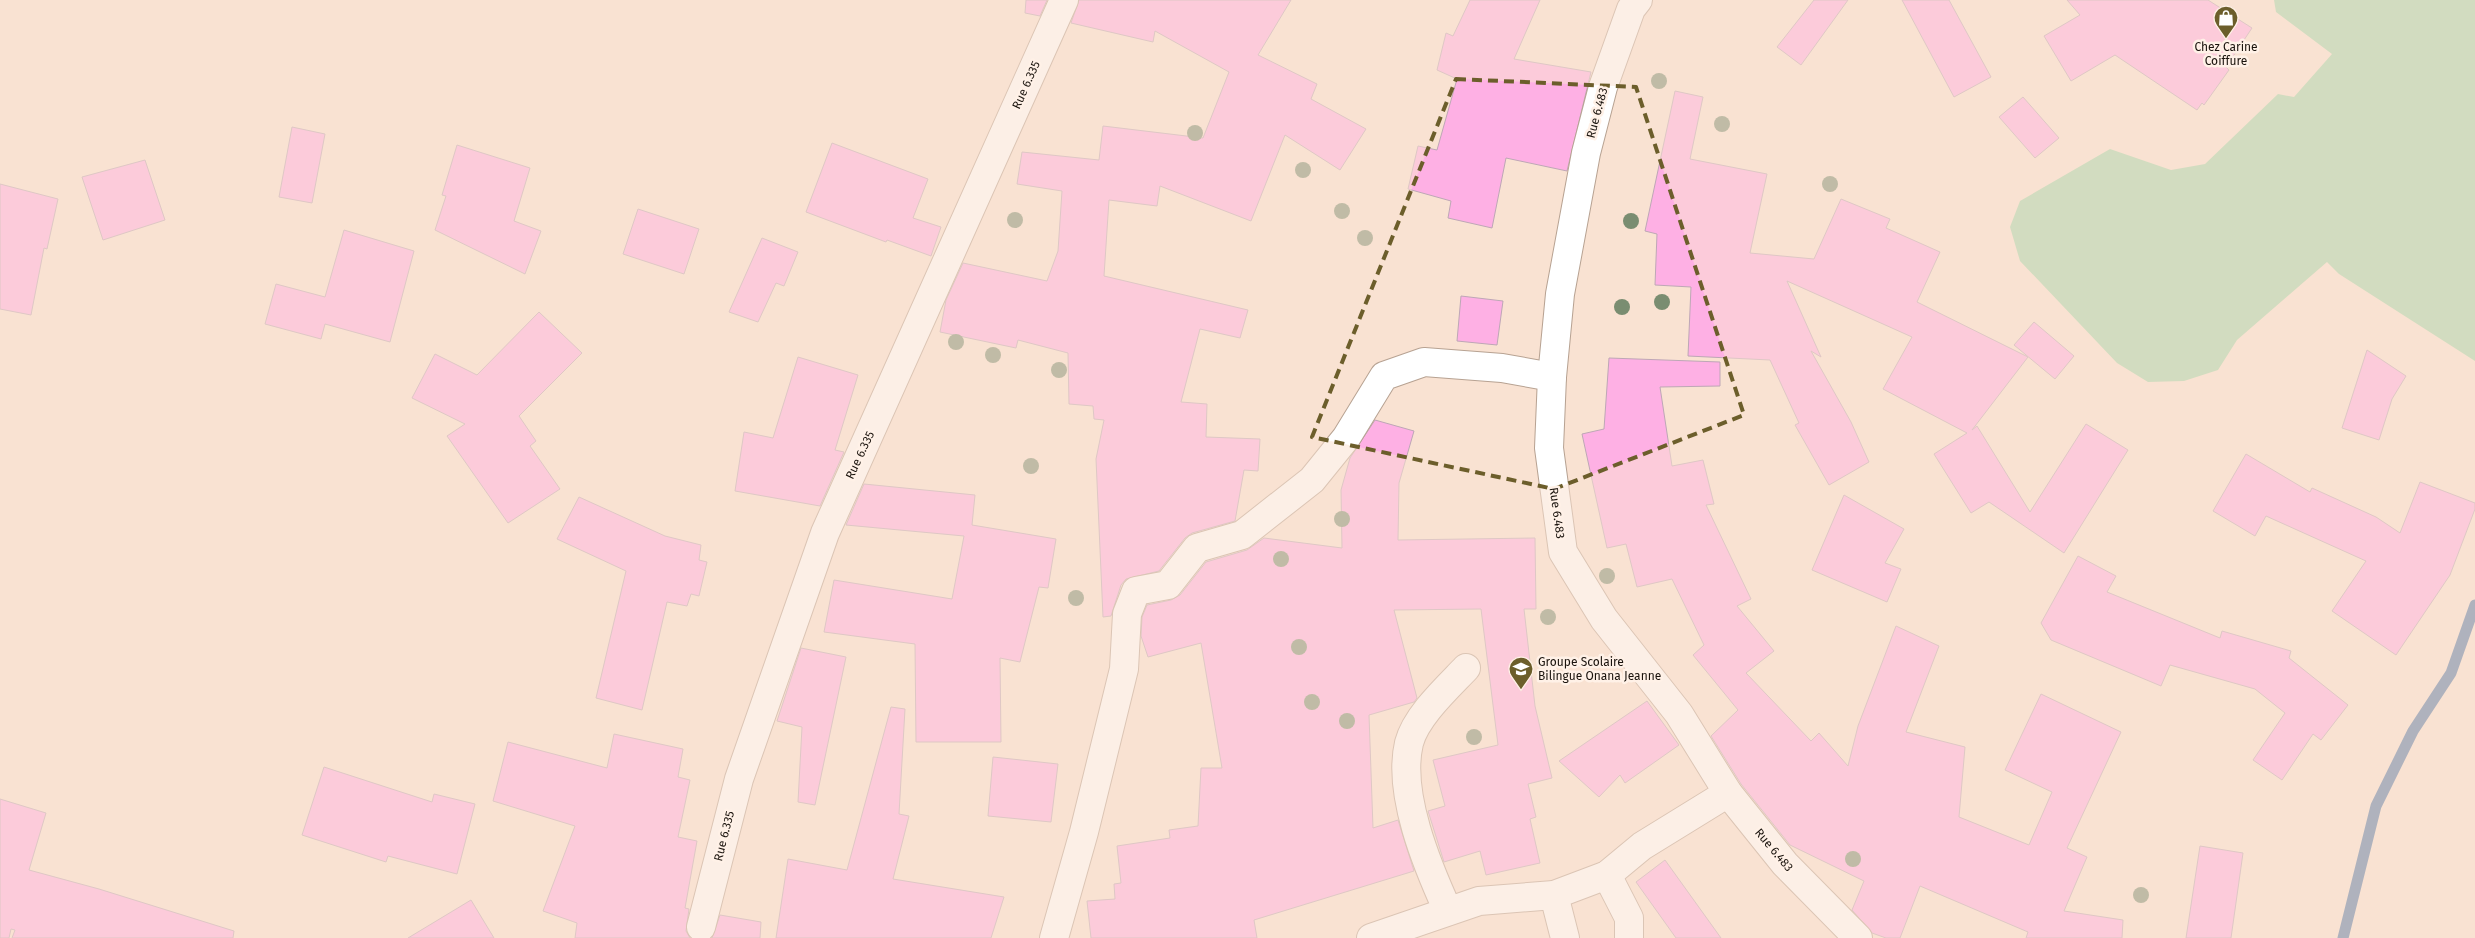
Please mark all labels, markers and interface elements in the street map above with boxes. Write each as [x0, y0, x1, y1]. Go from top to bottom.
shop icon: Chez Carine Coiffure [2213, 5, 2239, 39]
place label: Chez Carine Coiffure [2194, 40, 2258, 68]
street label: Rue 6.335 [1009, 59, 1043, 111]
street label: Rue 6.483 [1584, 86, 1610, 140]
street label: Rue 6.335 [843, 429, 877, 481]
street label: Rue 6.483 [1546, 486, 1568, 540]
place label: Groupe Scolaire Bilingue Onana Jeanne [1538, 655, 1661, 683]
school or university icon: Groupe Scolaire Bilingue Onana Jeanne [1508, 656, 1534, 690]
street label: Rue 6.335 [711, 809, 737, 863]
street label: Rue 6.483 [1752, 826, 1796, 874]

